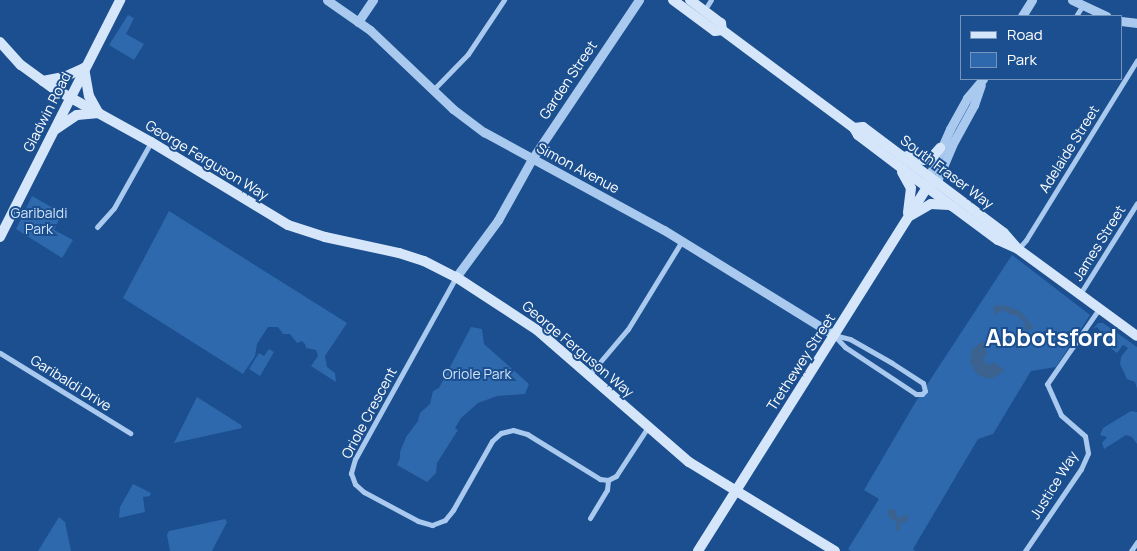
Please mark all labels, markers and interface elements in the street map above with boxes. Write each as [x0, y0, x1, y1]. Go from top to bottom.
legend [960, 15, 1122, 80]
text: Road [1007, 24, 1043, 45]
street label: Garden Street [536, 38, 600, 122]
text: Park [1007, 49, 1037, 70]
street label: Gladwin Road [20, 69, 74, 155]
street label: Adelaide Street [1035, 102, 1103, 196]
street label: George Ferguson Way [142, 117, 272, 203]
street label: South Fraser Way [897, 132, 997, 212]
street label: Simon Avenue [534, 139, 622, 197]
street label: James Street [1069, 202, 1129, 284]
park label: Garibaldi Park [11, 205, 67, 238]
street label: George Ferguson Way [519, 297, 637, 401]
street label: Trethewey Street [763, 310, 839, 414]
district label: Abbotsford [985, 323, 1117, 351]
street label: Garibaldi Drive [27, 351, 115, 415]
street label: Oriole Crescent [338, 365, 400, 461]
park label: Oriole Park [443, 366, 511, 382]
street label: Justice Way [1027, 448, 1081, 522]

